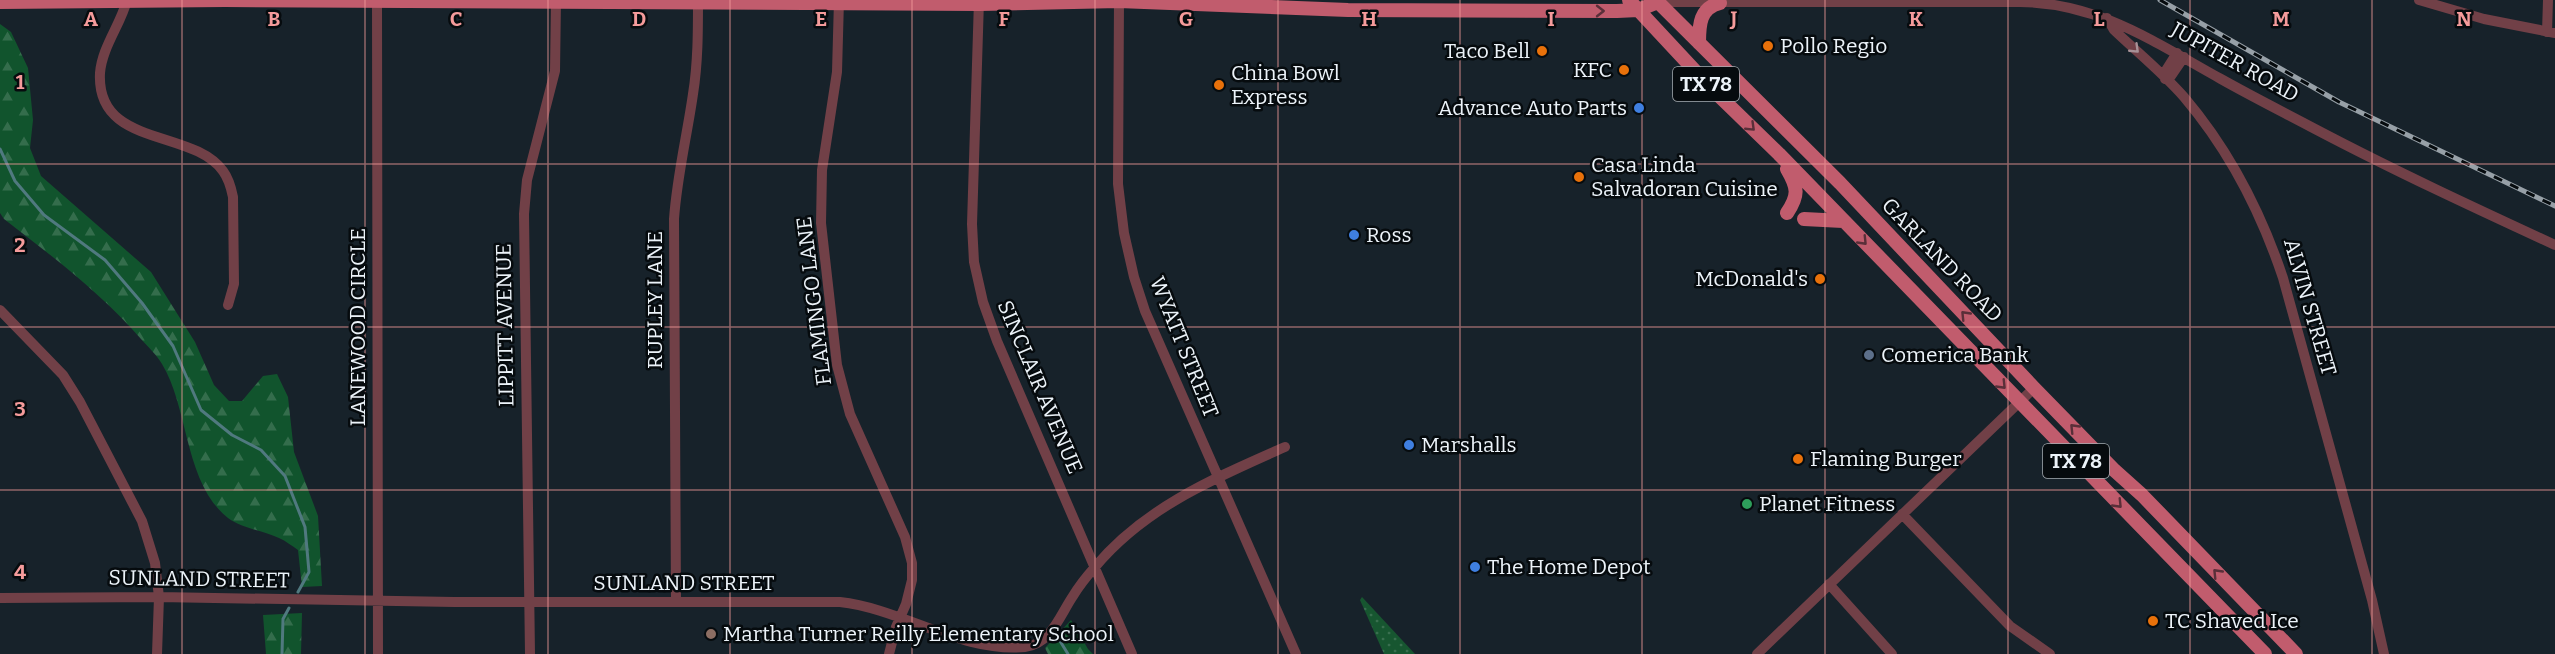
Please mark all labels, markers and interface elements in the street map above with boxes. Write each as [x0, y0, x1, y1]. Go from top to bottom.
one-way arrow [1596, 5, 1605, 17]
text: A [84, 7, 99, 31]
text: B [268, 7, 281, 31]
text: C [450, 7, 462, 31]
text: D [632, 7, 646, 31]
text: E [815, 7, 827, 31]
text: F [998, 7, 1010, 31]
text: G [1179, 7, 1193, 31]
text: H [1361, 7, 1377, 31]
text: I [1547, 7, 1555, 31]
text: J [1730, 7, 1738, 31]
text: K [1909, 7, 1924, 31]
text: L [2093, 7, 2105, 31]
text: M [2272, 7, 2290, 31]
text: N [2456, 7, 2472, 31]
street label: JUPITER ROAD [2166, 16, 2303, 108]
place label: Pollo Regio [1780, 33, 1887, 59]
place label: Taco Bell [1444, 38, 1530, 64]
marker: Pollo Regio [1761, 39, 1775, 53]
one-way arrow [2127, 42, 2138, 53]
marker: Taco Bell [1535, 44, 1549, 58]
place label: KFC [1573, 57, 1612, 83]
place label: China Bowl Express [1231, 60, 1340, 110]
marker: KFC [1617, 63, 1631, 77]
road number: TX 78 [1673, 67, 1739, 101]
text: 1 [16, 70, 25, 94]
marker: China Bowl Express [1212, 78, 1226, 92]
place label: Advance Auto Parts [1438, 95, 1627, 121]
marker: Advance Auto Parts [1632, 101, 1646, 115]
one-way arrow [1744, 120, 1755, 131]
place label: Casa Linda Salvadoran Cuisine [1591, 152, 1778, 202]
marker: Casa Linda Salvadoran Cuisine [1572, 170, 1586, 184]
street label: GARLAND ROAD [1876, 192, 2008, 328]
street label: FLAMINGO LANE [791, 215, 837, 387]
place label: Ross [1366, 222, 1412, 248]
street label: LANEWOOD CIRCLE [345, 228, 371, 426]
marker: Ross [1347, 228, 1361, 242]
street label: RUPLEY LANE [642, 231, 668, 369]
text: 2 [14, 233, 26, 257]
one-way arrow [1856, 234, 1867, 244]
street label: ALVIN STREET [2278, 235, 2342, 379]
street label: LIPPITT AVENUE [491, 243, 519, 407]
place label: McDonald's [1695, 266, 1808, 292]
marker: McDonald's [1813, 272, 1827, 286]
street label: WYATT STREET [1144, 273, 1224, 421]
street label: SINCLAIR AVENUE [992, 296, 1088, 478]
one-way arrow [1961, 312, 1972, 323]
place label: Comerica Bank [1881, 342, 2029, 368]
marker: Comerica Bank [1862, 348, 1876, 362]
one-way arrow [1995, 378, 2006, 389]
text: 3 [14, 397, 26, 421]
one-way arrow [2070, 425, 2081, 435]
place label: Marshalls [1421, 432, 1517, 458]
marker: Marshalls [1402, 438, 1416, 452]
road number: TX 78 [2043, 444, 2109, 478]
place label: Flaming Burger [1810, 446, 1962, 472]
marker: Flaming Burger [1791, 452, 1805, 466]
place label: Planet Fitness [1759, 491, 1895, 517]
marker: Planet Fitness [1740, 497, 1754, 511]
one-way arrow [2111, 497, 2122, 507]
place label: The Home Depot [1487, 554, 1651, 580]
text: 4 [14, 560, 26, 584]
marker: The Home Depot [1468, 560, 1482, 574]
street label: SUNLAND STREET [108, 564, 290, 594]
one-way arrow [2213, 569, 2224, 580]
street label: SUNLAND STREET [593, 570, 775, 596]
place label: TC Shaved Ice [2165, 608, 2299, 634]
marker: TC Shaved Ice [2146, 614, 2160, 628]
place label: Martha Turner Reilly Elementary School [723, 621, 1114, 647]
marker: Martha Turner Reilly Elementary School [704, 627, 718, 641]

